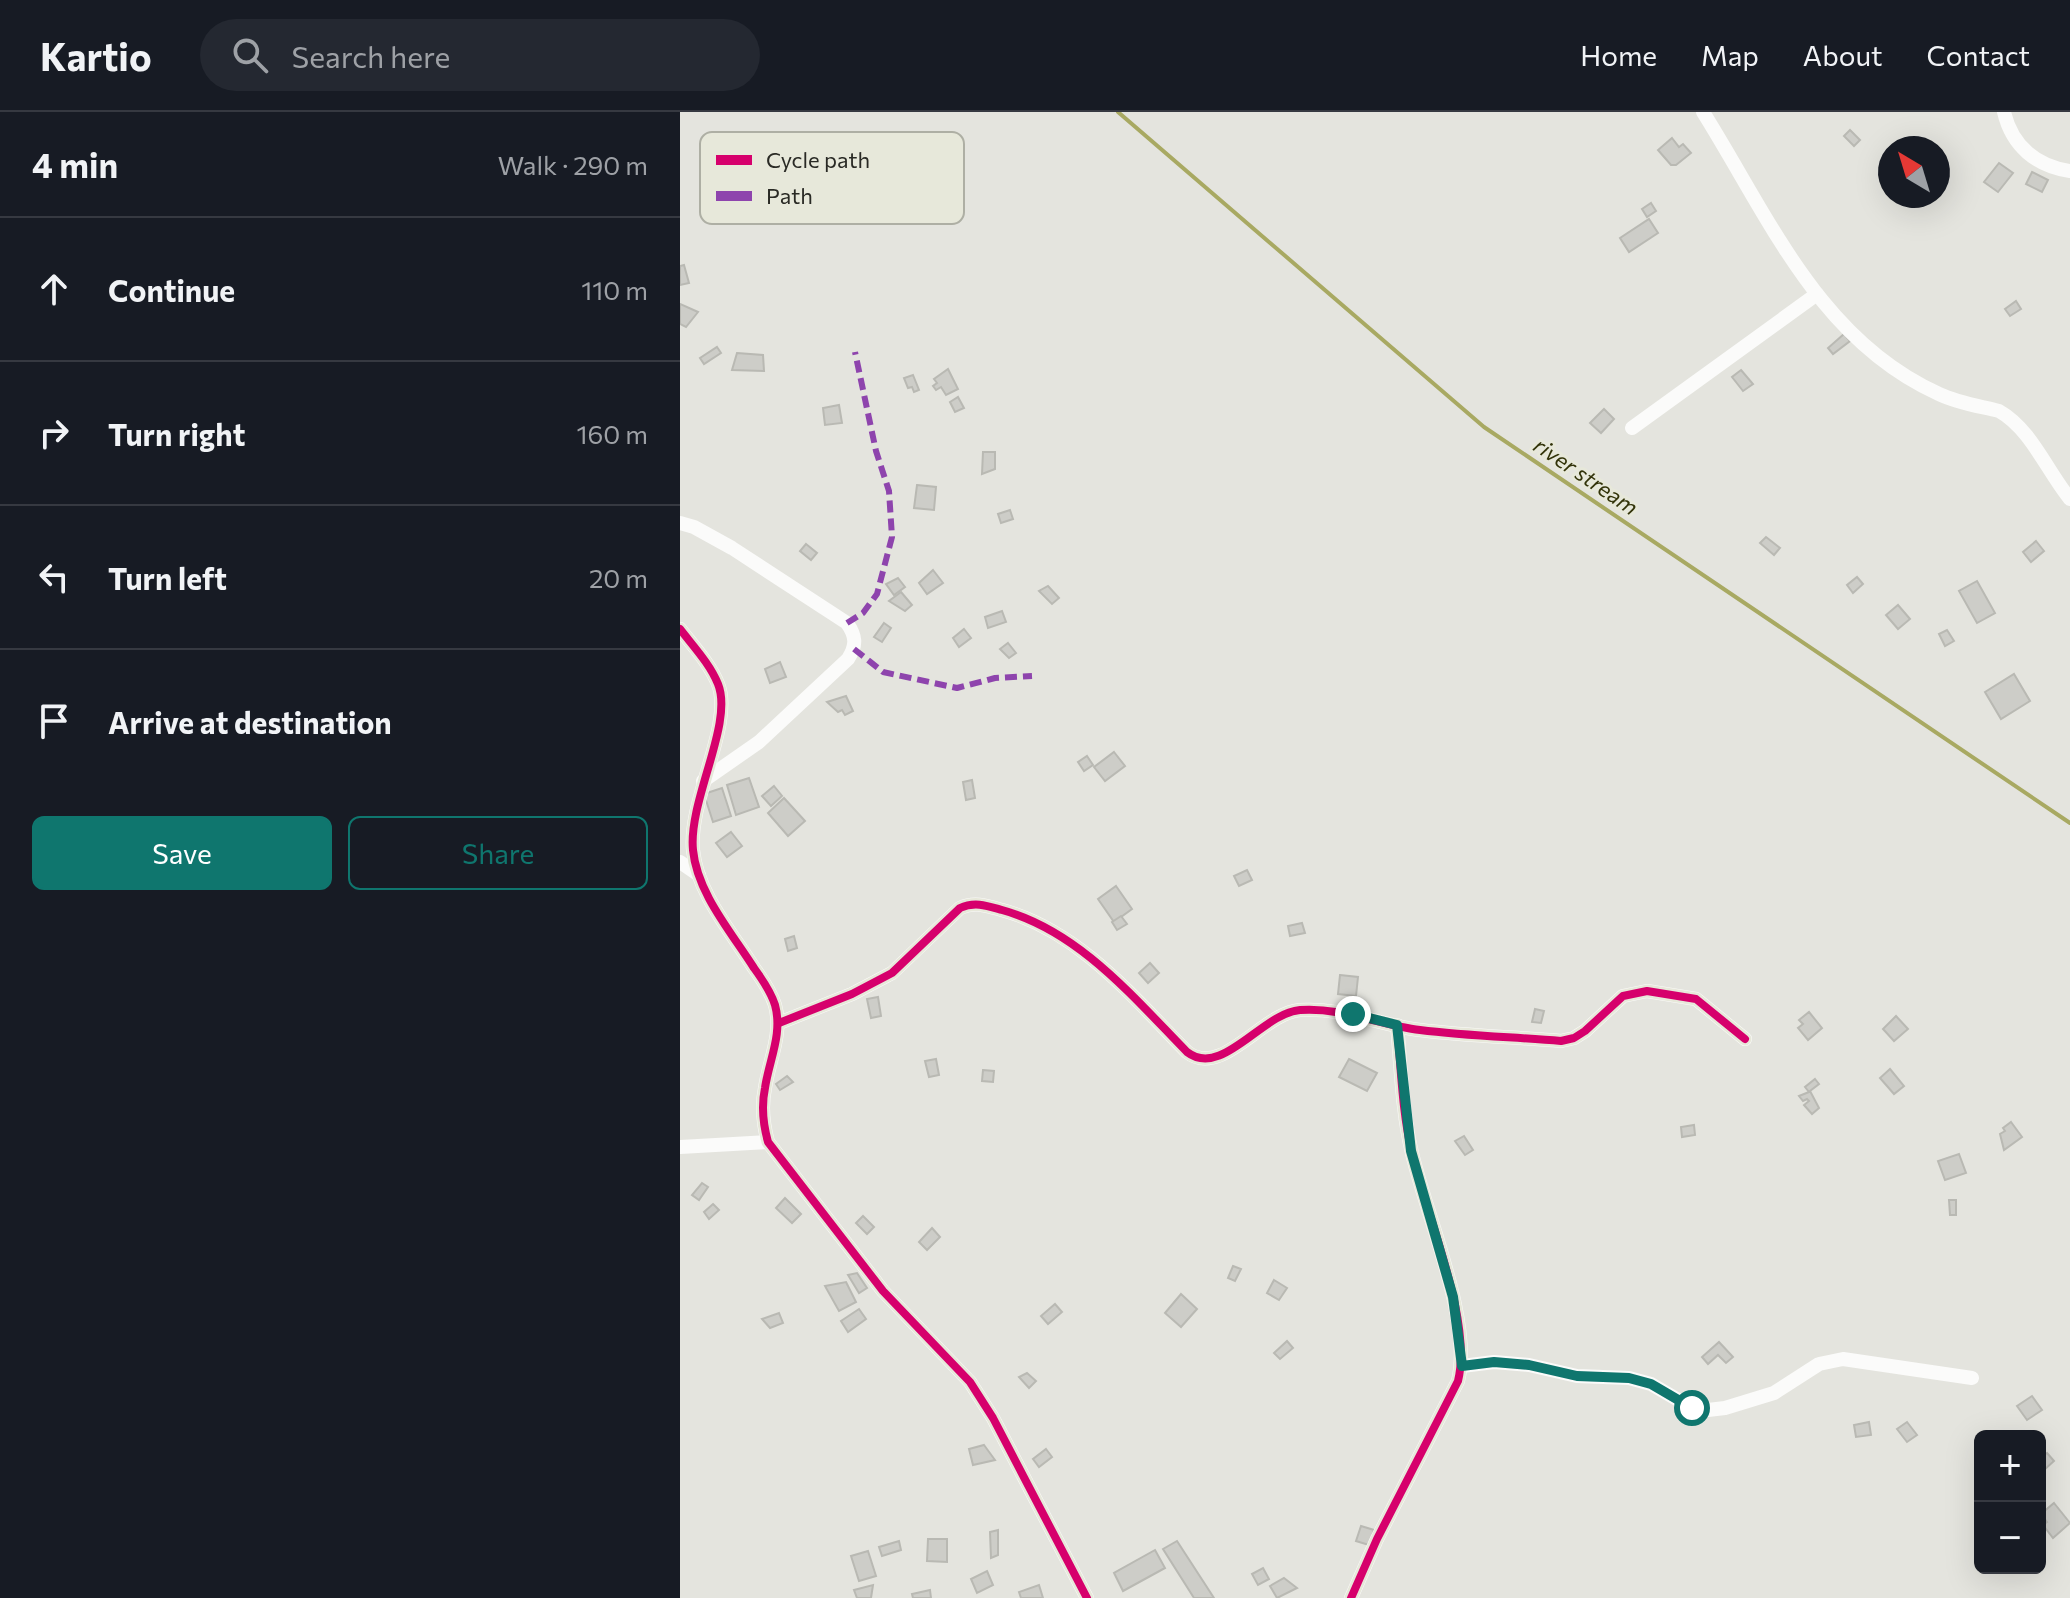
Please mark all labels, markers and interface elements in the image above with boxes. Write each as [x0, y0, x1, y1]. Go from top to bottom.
search box [200, 19, 760, 91]
text: Kartio [40, 32, 152, 79]
icon: search [228, 33, 272, 77]
text: Search here [292, 37, 450, 74]
text: Home [1580, 38, 1657, 72]
text: Map [1701, 38, 1759, 72]
text: About [1803, 38, 1883, 72]
text: Contact [1927, 38, 2030, 72]
legend [700, 132, 964, 224]
north arrow [1878, 136, 1950, 208]
text: 4 min [32, 143, 118, 185]
text: Cycle path [766, 146, 870, 173]
text: Walk · 290 m [498, 149, 648, 180]
text: Path [766, 182, 813, 209]
icon: ahead [32, 267, 76, 311]
text: Continue [108, 271, 235, 308]
text: 110 m [581, 274, 648, 305]
icon: right [32, 411, 76, 455]
text: Turn right [108, 415, 245, 452]
text: 160 m [576, 418, 648, 449]
water label: river stream [1529, 431, 1643, 520]
icon: left [32, 555, 76, 599]
text: Turn left [108, 559, 227, 596]
text: 20 m [589, 562, 648, 593]
icon: arrive [32, 699, 76, 743]
text: Arrive at destination [108, 703, 392, 740]
button: Save [32, 816, 332, 890]
button: Share [348, 816, 648, 890]
route end [1335, 996, 1371, 1032]
route start [1674, 1390, 1710, 1426]
map controls [1974, 1430, 2046, 1574]
button: + [1974, 1430, 2046, 1502]
button: − [1974, 1502, 2046, 1574]

